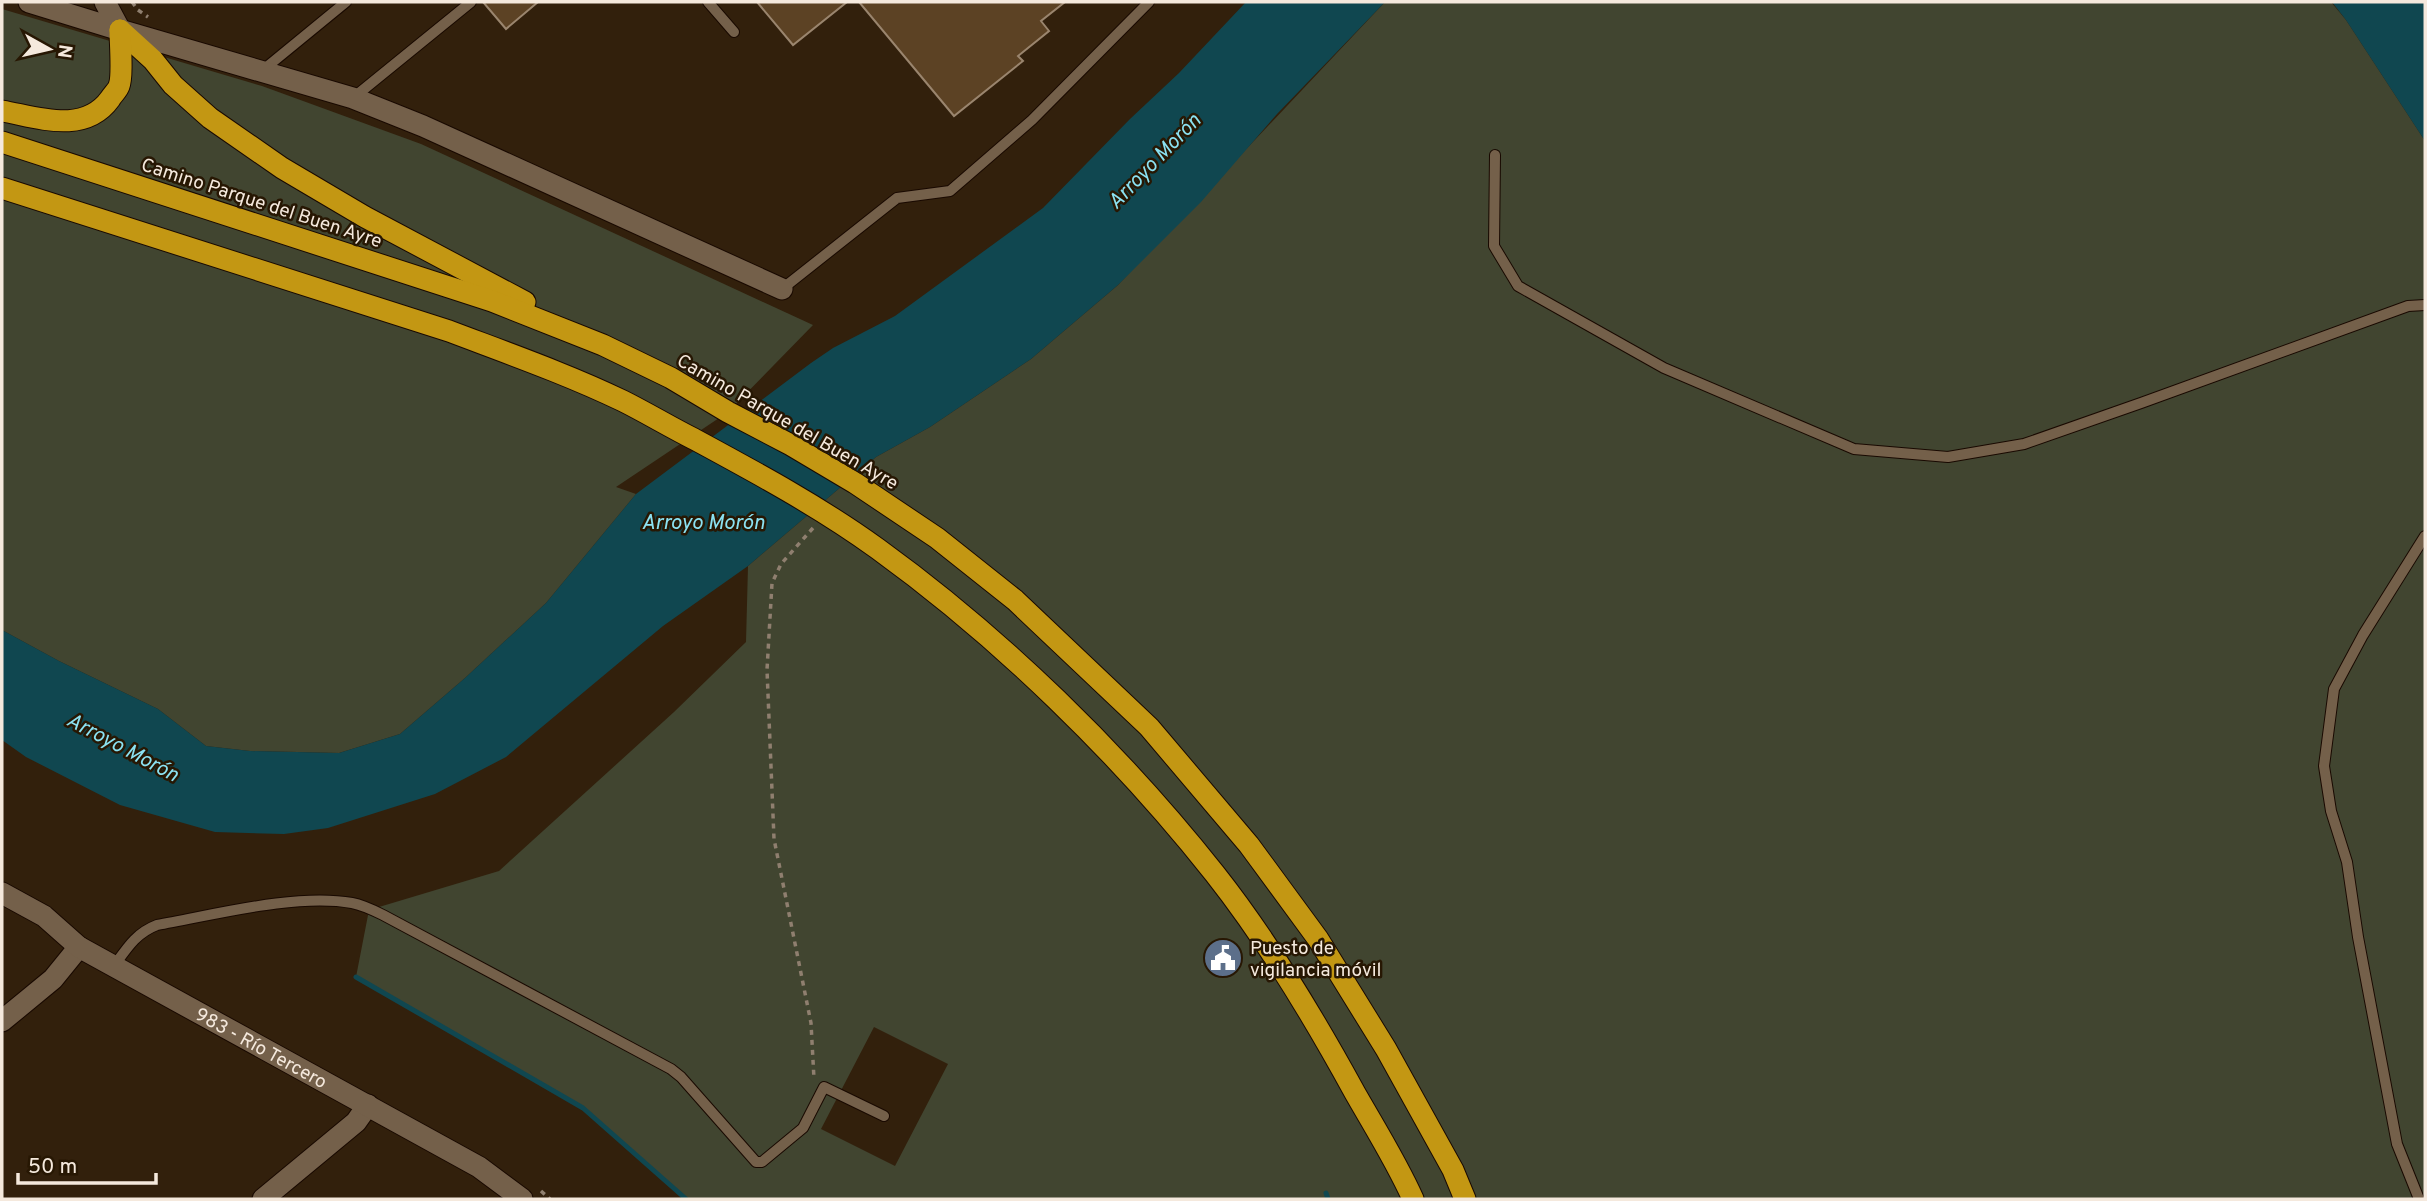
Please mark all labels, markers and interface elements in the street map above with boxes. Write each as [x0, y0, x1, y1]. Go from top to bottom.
north arrow [14, 14, 84, 84]
text: N [51, 43, 77, 60]
water label: Arroyo Morón [1103, 108, 1208, 216]
street label: Camino Parque del Buen Ayre [138, 154, 385, 254]
street label: Camino Parque del Buen Ayre [672, 349, 902, 496]
water label: Arroyo Morón [641, 510, 765, 537]
water label: Arroyo Morón [62, 707, 184, 789]
public building icon: Puesto de vigilancia móvil [1202, 937, 1244, 979]
place label: Puesto de vigilancia móvil [1250, 937, 1382, 983]
street label: 983 - Río Tercero [190, 1003, 331, 1095]
scale bar [18, 1142, 156, 1186]
text: 50 m [28, 1154, 77, 1181]

